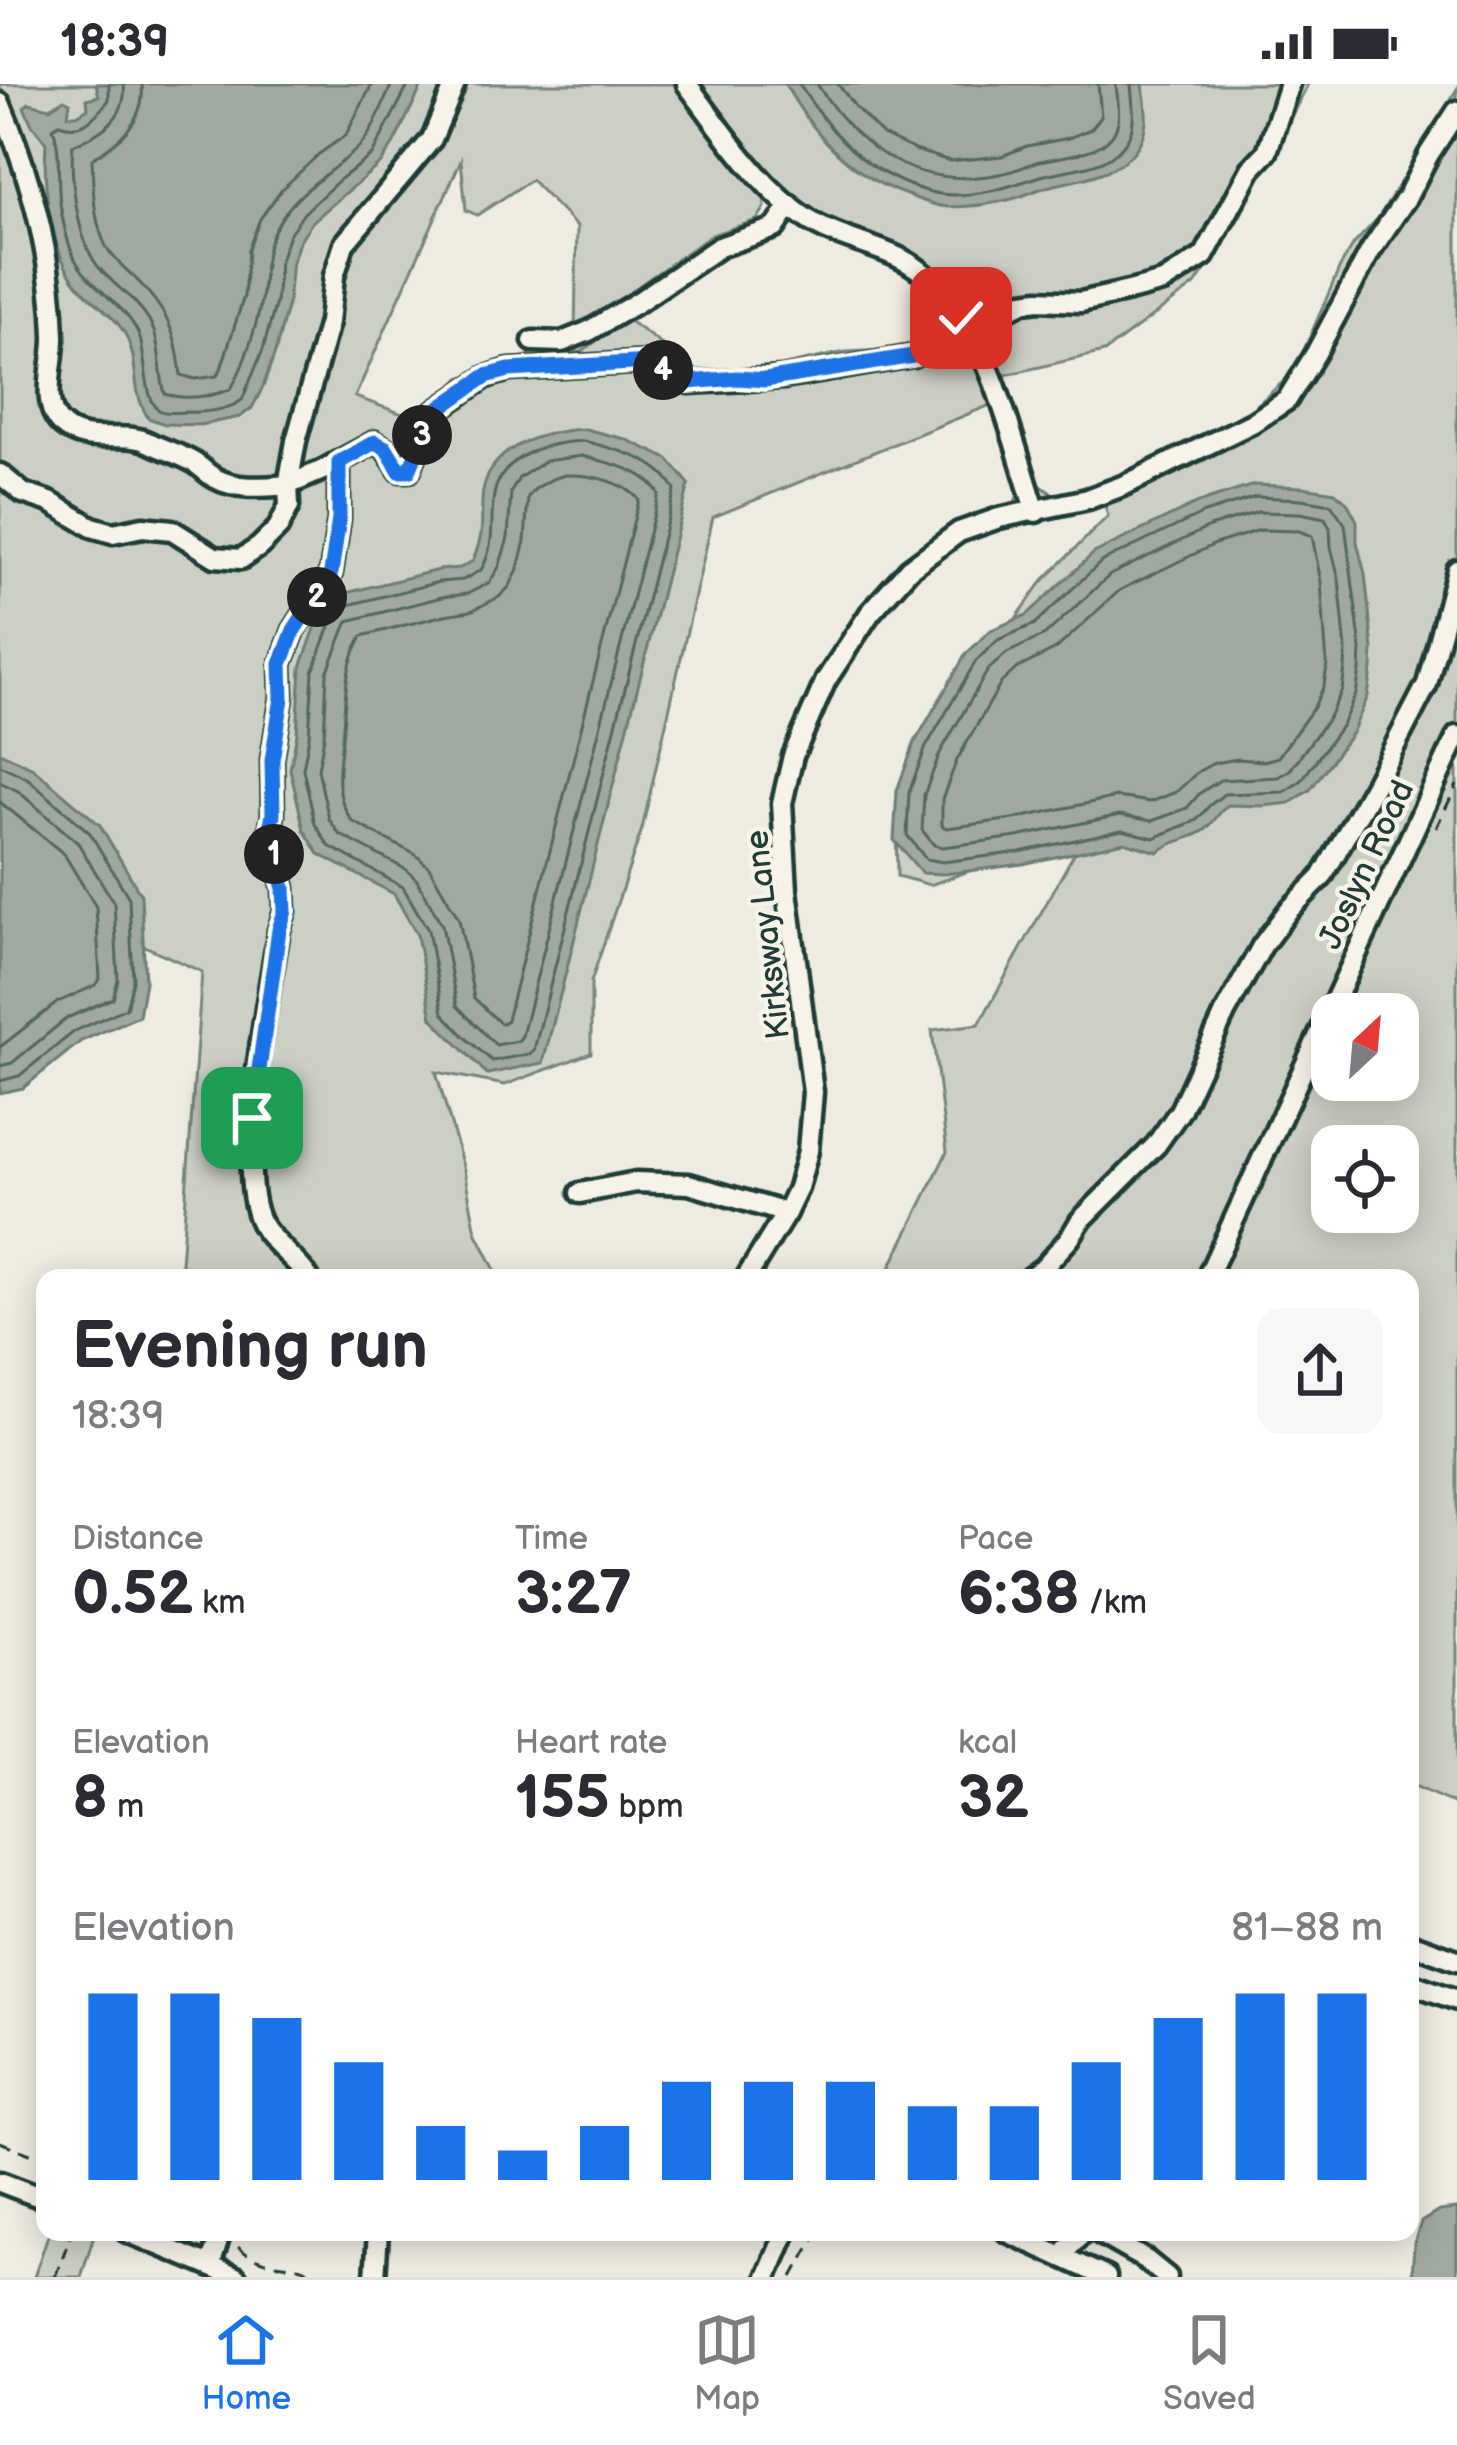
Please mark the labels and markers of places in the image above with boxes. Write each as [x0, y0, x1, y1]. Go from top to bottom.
pin [910, 267, 1012, 369]
pin: 4 [633, 340, 693, 400]
pin: 3 [392, 405, 452, 465]
pin: 2 [287, 567, 347, 627]
pin: 1 [244, 824, 304, 884]
pin [201, 1067, 303, 1169]

